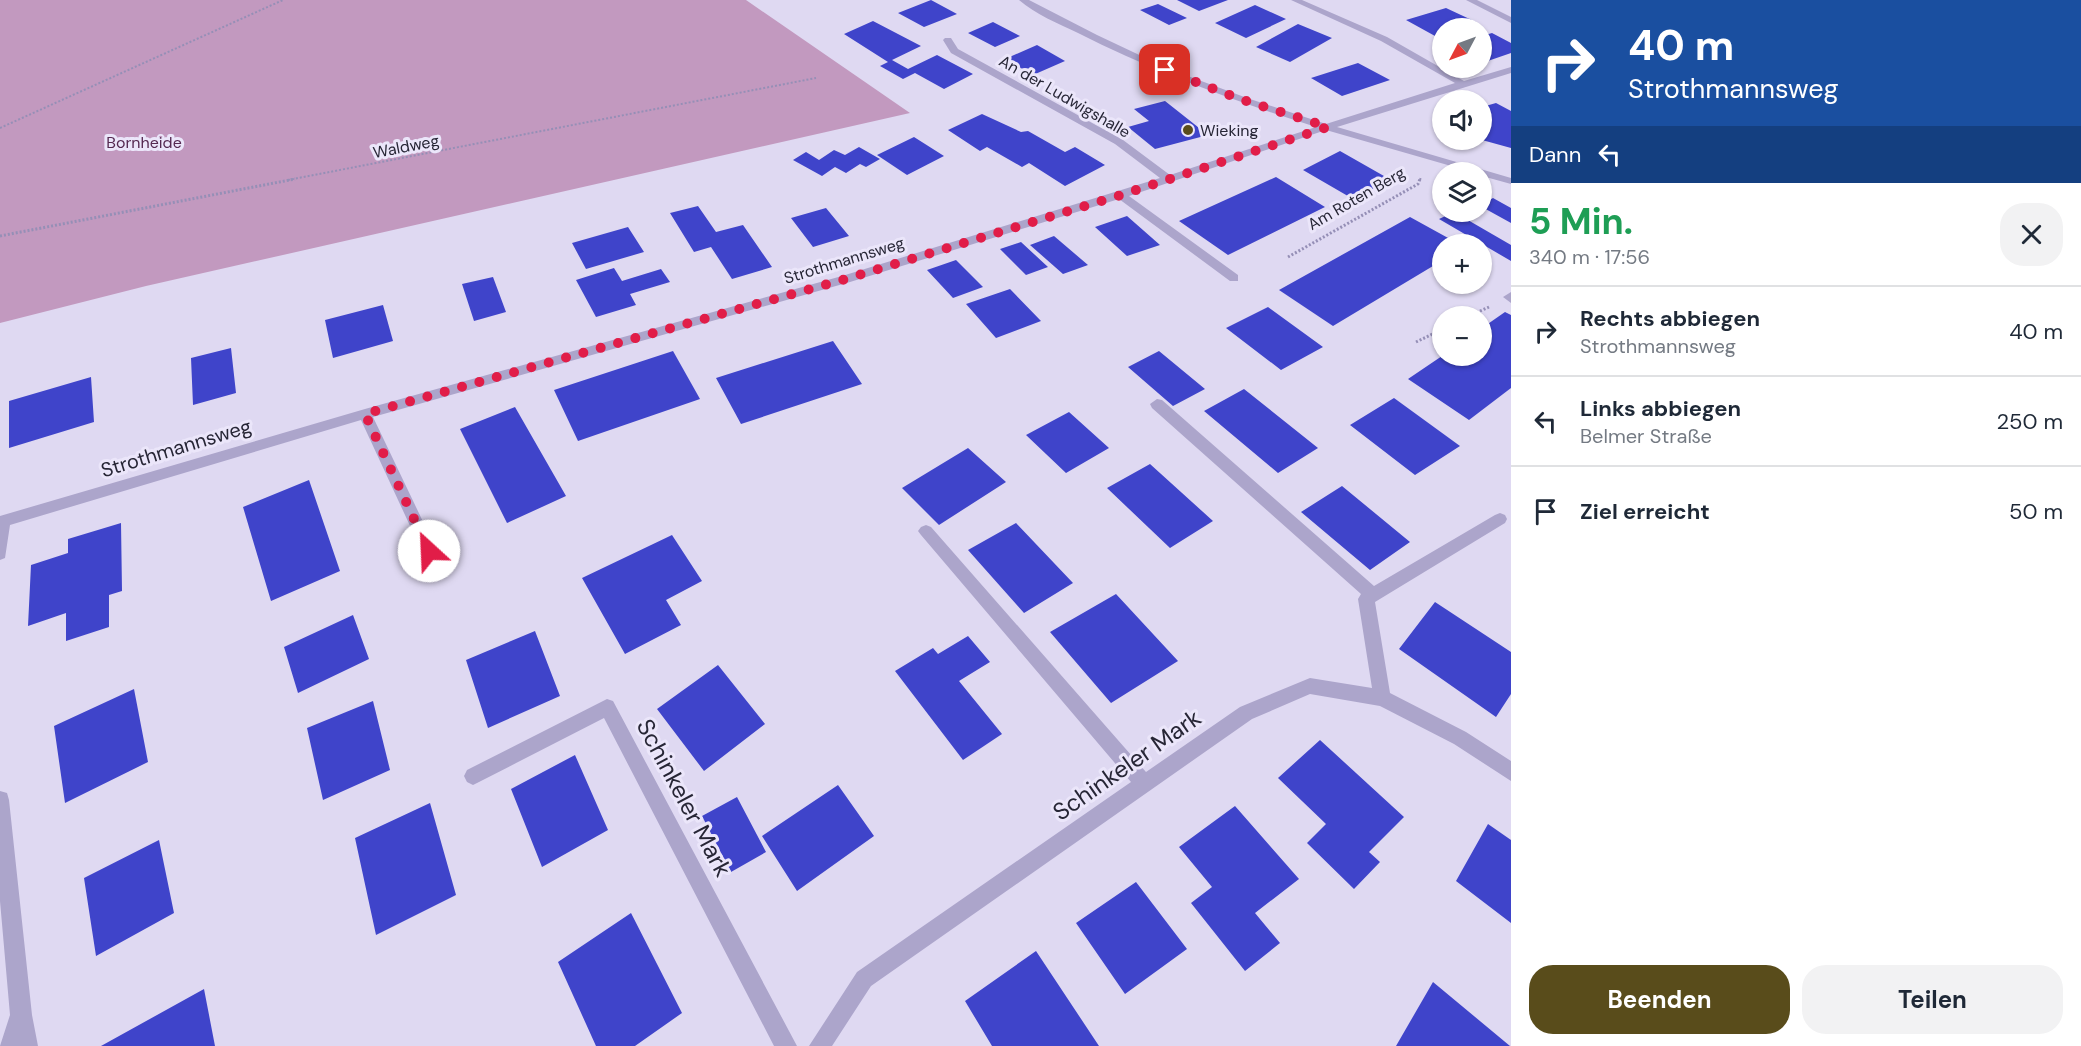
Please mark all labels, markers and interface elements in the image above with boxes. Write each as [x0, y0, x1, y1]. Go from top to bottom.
north arrow [1432, 18, 1492, 78]
map controls [1432, 18, 1492, 366]
text: 40 m [1628, 18, 1734, 73]
icon: right [1529, 24, 1607, 102]
pin [1139, 44, 1190, 95]
street label: An der Ludwigshalle [995, 50, 1134, 143]
icon: arrive [1148, 53, 1181, 86]
text: Strothmannsweg [1628, 71, 1839, 106]
button: sound [1432, 90, 1492, 150]
place label: Wieking [1200, 120, 1259, 141]
marker: Wieking [1181, 123, 1195, 137]
street label: Waldweg [371, 130, 441, 163]
park label: Bornheide [106, 132, 182, 153]
icon: left [1593, 138, 1626, 171]
text: Dann [1529, 140, 1581, 169]
street label: Am Roten Berg [1304, 162, 1409, 235]
button: layers [1432, 162, 1492, 222]
text: 5 Min. [1529, 198, 1633, 245]
button: close [2000, 203, 2063, 266]
street label: Strothmannsweg [781, 232, 907, 289]
button: + [1432, 234, 1492, 294]
text: 340 m · 17:56 [1529, 244, 1650, 270]
text: Rechts abbiegen [1580, 304, 1760, 333]
button: − [1432, 306, 1492, 366]
icon: right [1529, 315, 1562, 348]
text: 40 m [2009, 317, 2063, 346]
text: Strothmannsweg [1580, 333, 1736, 359]
text: Links abbiegen [1580, 394, 1741, 423]
icon: left [1529, 405, 1562, 438]
text: 250 m [1996, 407, 2063, 436]
street label: Strothmannsweg [98, 413, 254, 483]
text: Belmer Straße [1580, 423, 1712, 449]
icon: arrive [1529, 495, 1562, 528]
text: Ziel erreicht [1580, 497, 1710, 526]
text: 50 m [2009, 497, 2063, 526]
position arrow [397, 519, 461, 583]
street label: Schinkeler Mark [1046, 702, 1207, 827]
street label: Schinkeler Mark [630, 714, 739, 882]
button: Beenden [1529, 965, 1790, 1034]
button: Teilen [1802, 965, 2063, 1034]

